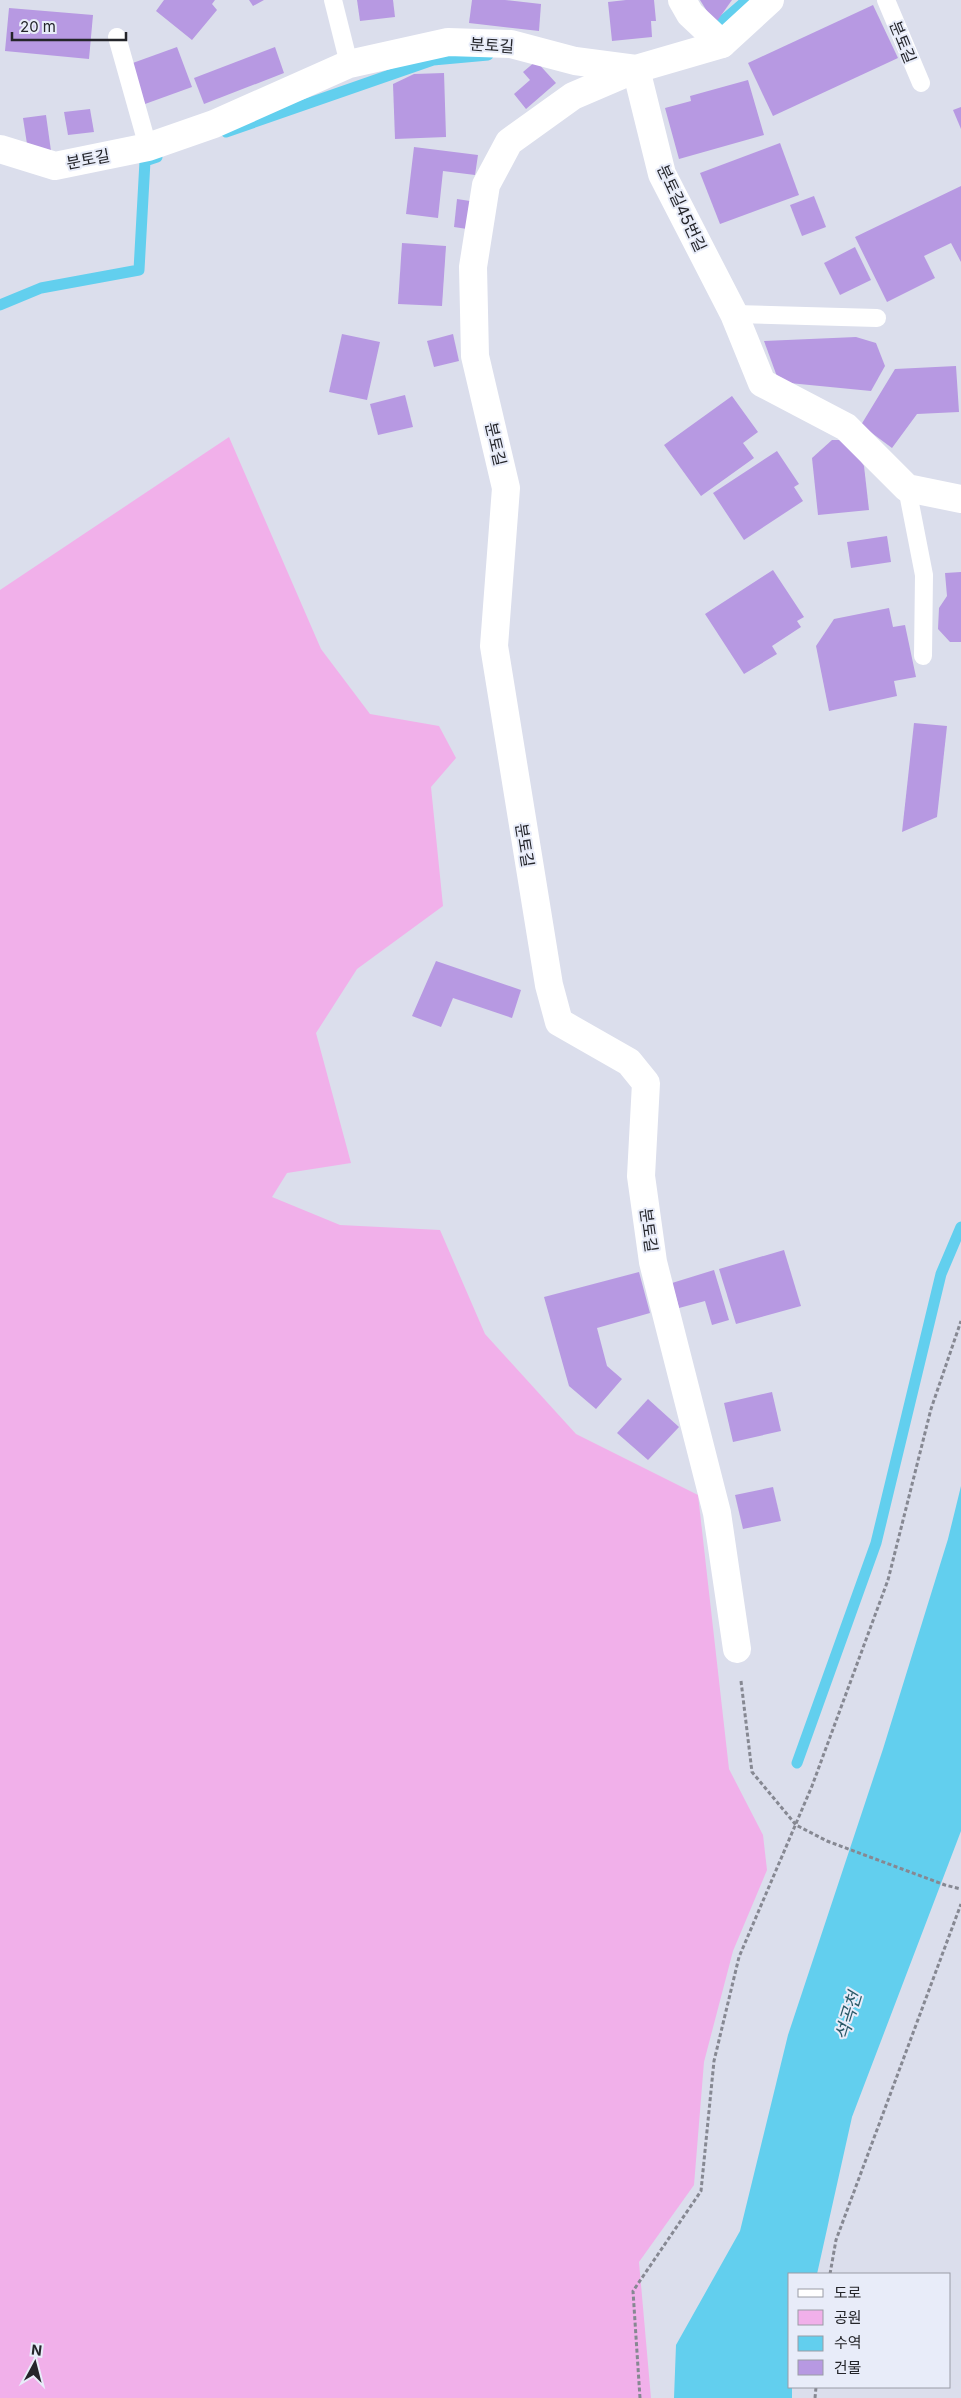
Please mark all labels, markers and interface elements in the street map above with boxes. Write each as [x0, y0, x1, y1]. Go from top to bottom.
scale bar [12, 10, 126, 42]
text: 20 m [20, 17, 56, 36]
street label: 분토길 [885, 18, 921, 66]
street label: 분토길 [469, 33, 515, 57]
street label: 분토길 [64, 145, 112, 173]
street label: 분토길45번길 [653, 161, 711, 255]
street label: 분토길 [481, 420, 511, 468]
street label: 분토길 [512, 822, 538, 868]
street label: 분토길 [636, 1207, 662, 1253]
water label: 석곡천 [831, 1987, 866, 2043]
legend [788, 2273, 951, 2388]
text: 도로 [834, 2283, 862, 2302]
text: 공원 [834, 2308, 862, 2327]
text: 수역 [834, 2333, 862, 2352]
north arrow [10, 2338, 60, 2388]
text: N [30, 2341, 43, 2359]
text: 건물 [834, 2358, 862, 2377]

